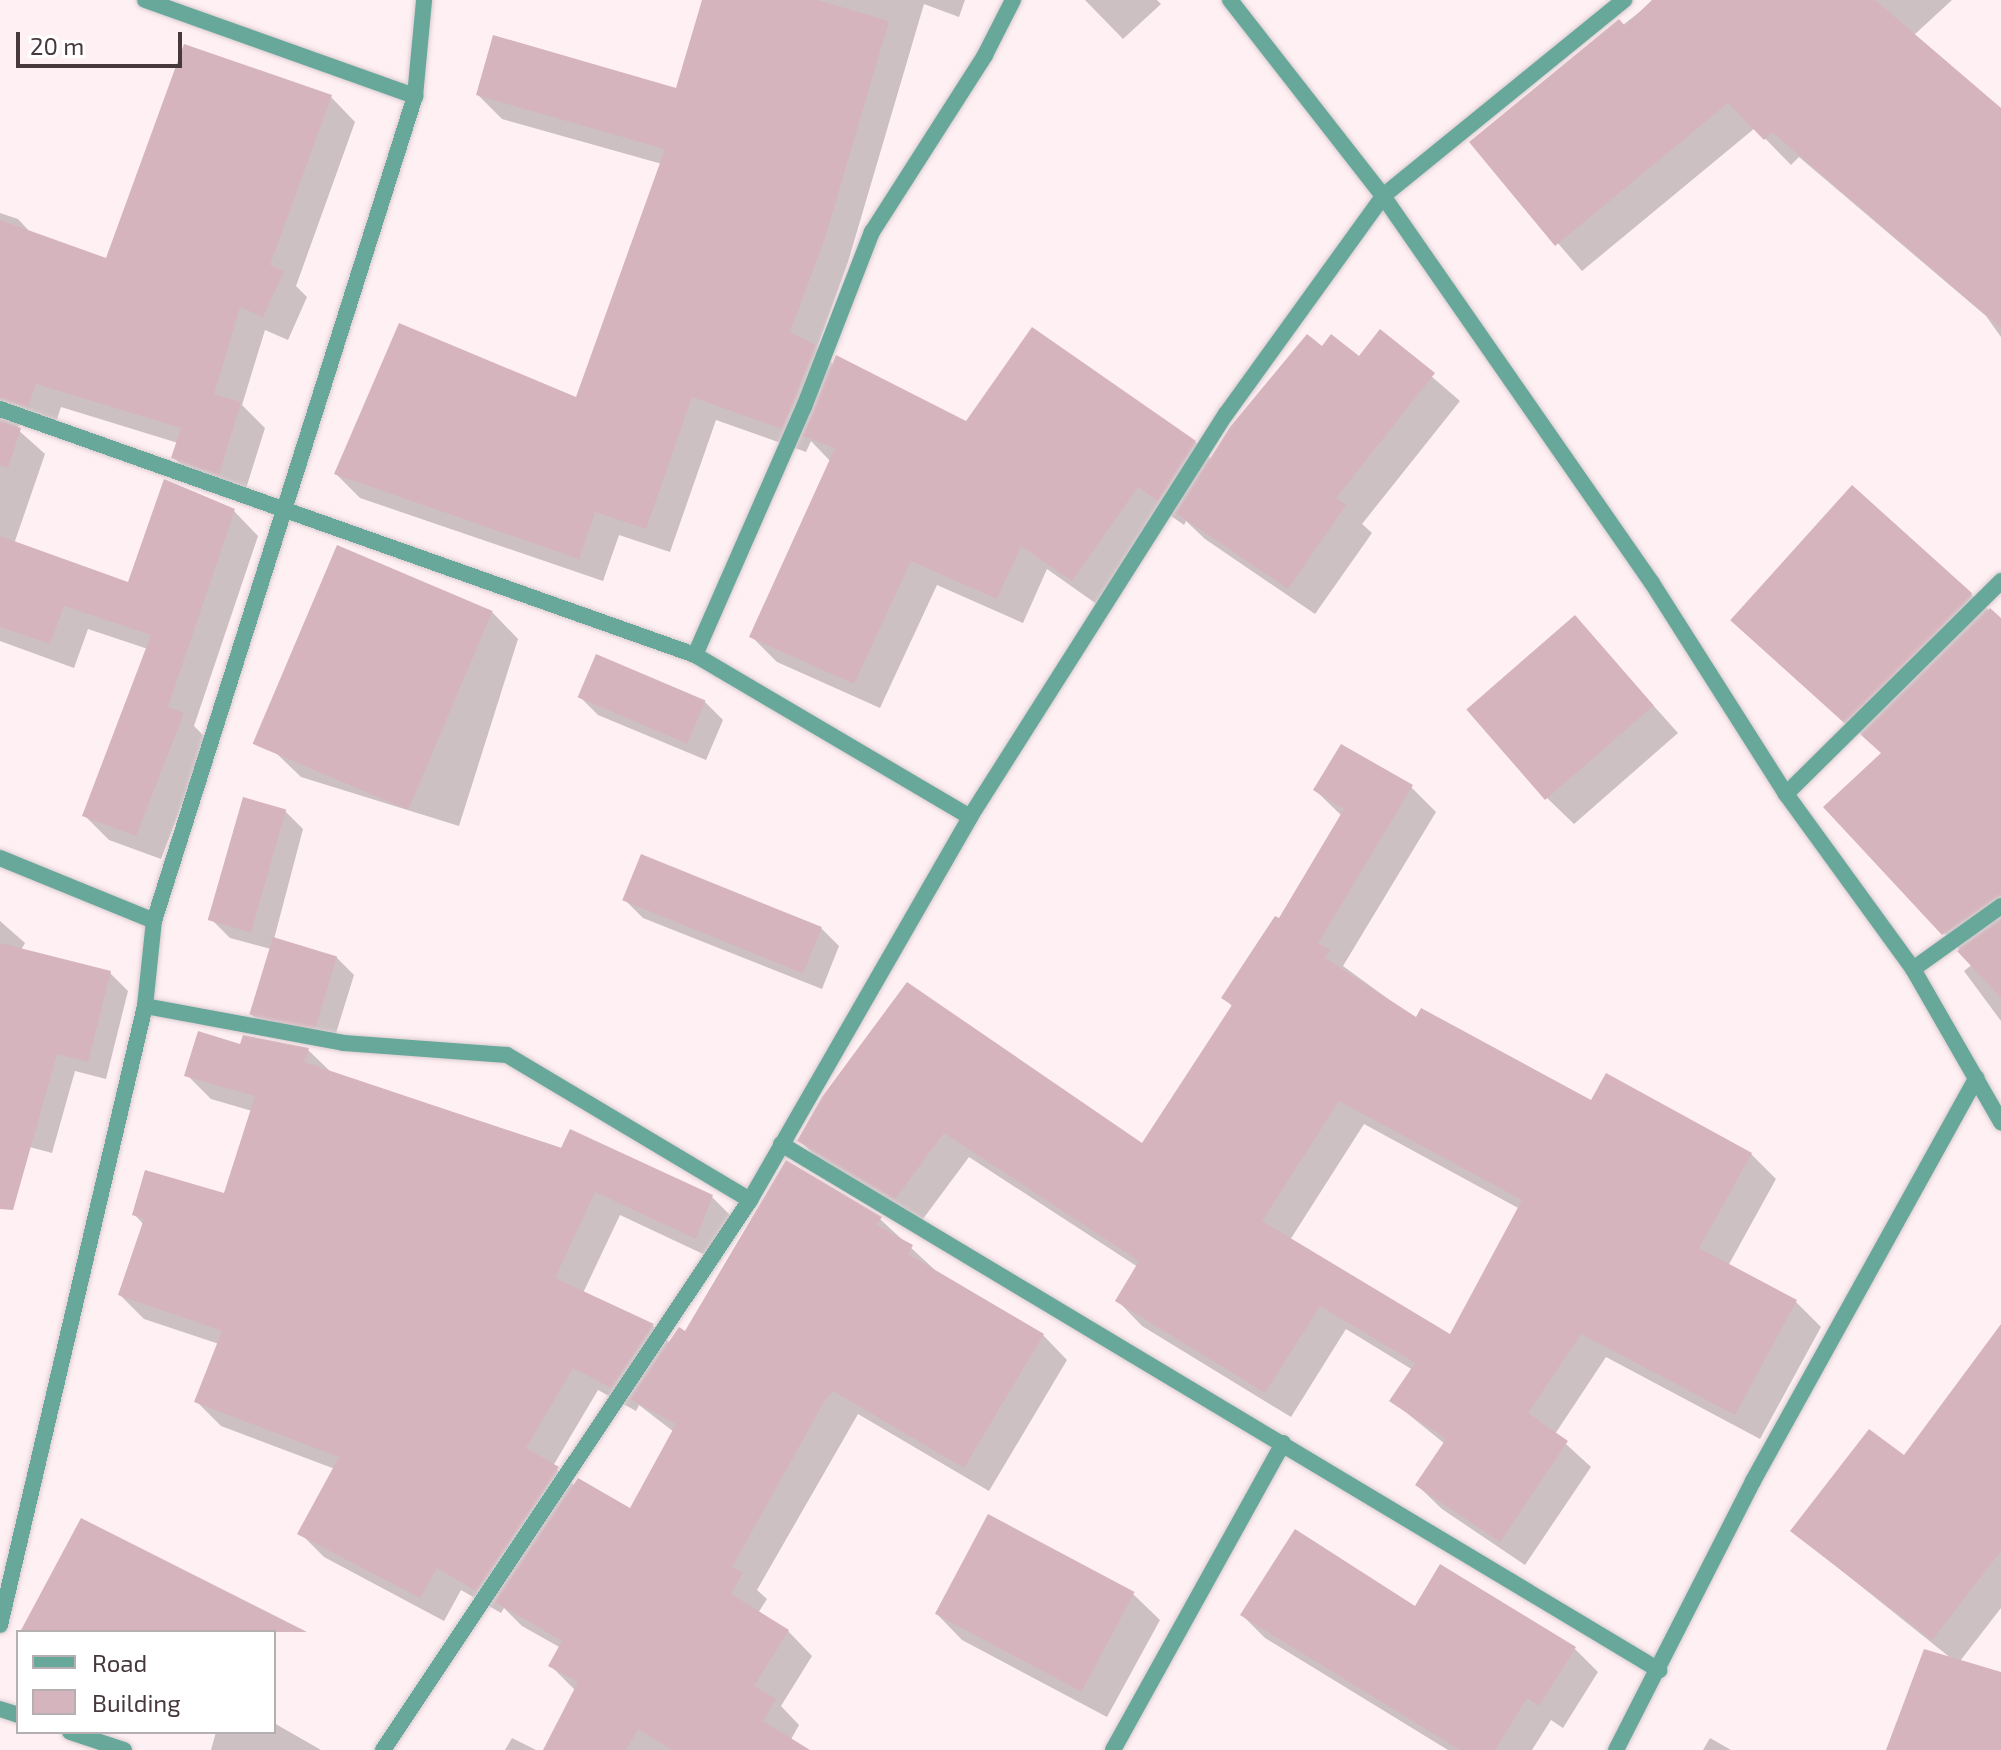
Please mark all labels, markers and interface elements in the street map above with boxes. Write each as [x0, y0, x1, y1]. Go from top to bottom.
scale bar [20, 16, 186, 66]
text: 20 m [30, 31, 84, 60]
legend [16, 1630, 276, 1734]
text: Road [92, 1648, 147, 1677]
text: Building [92, 1688, 181, 1717]

